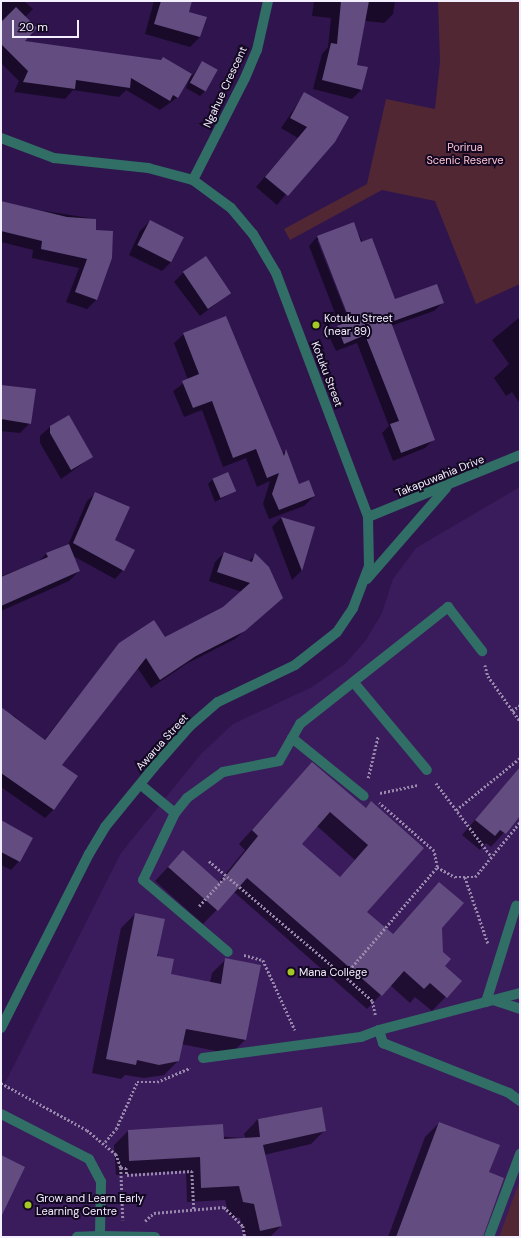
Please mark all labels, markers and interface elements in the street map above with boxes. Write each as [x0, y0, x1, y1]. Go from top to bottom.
scale bar [14, 12, 81, 38]
text: 20 m [19, 19, 48, 35]
street label: Ngahue Crescent [200, 44, 250, 130]
park label: Porirua Scenic Reserve [426, 141, 504, 167]
place label: Kotuku Street (near 89) [324, 312, 393, 338]
marker: Kotuku Street (near 89) [311, 320, 321, 330]
street label: Kotuku Street [308, 339, 346, 409]
street label: Takapuwahia Drive [394, 452, 486, 500]
street label: Awarua Street [133, 711, 191, 773]
place label: Mana College [299, 965, 367, 979]
marker: Mana College [286, 967, 296, 977]
place label: Grow and Learn Early Learning Centre [36, 1192, 144, 1218]
marker: Grow and Learn Early Learning Centre [23, 1200, 33, 1210]

